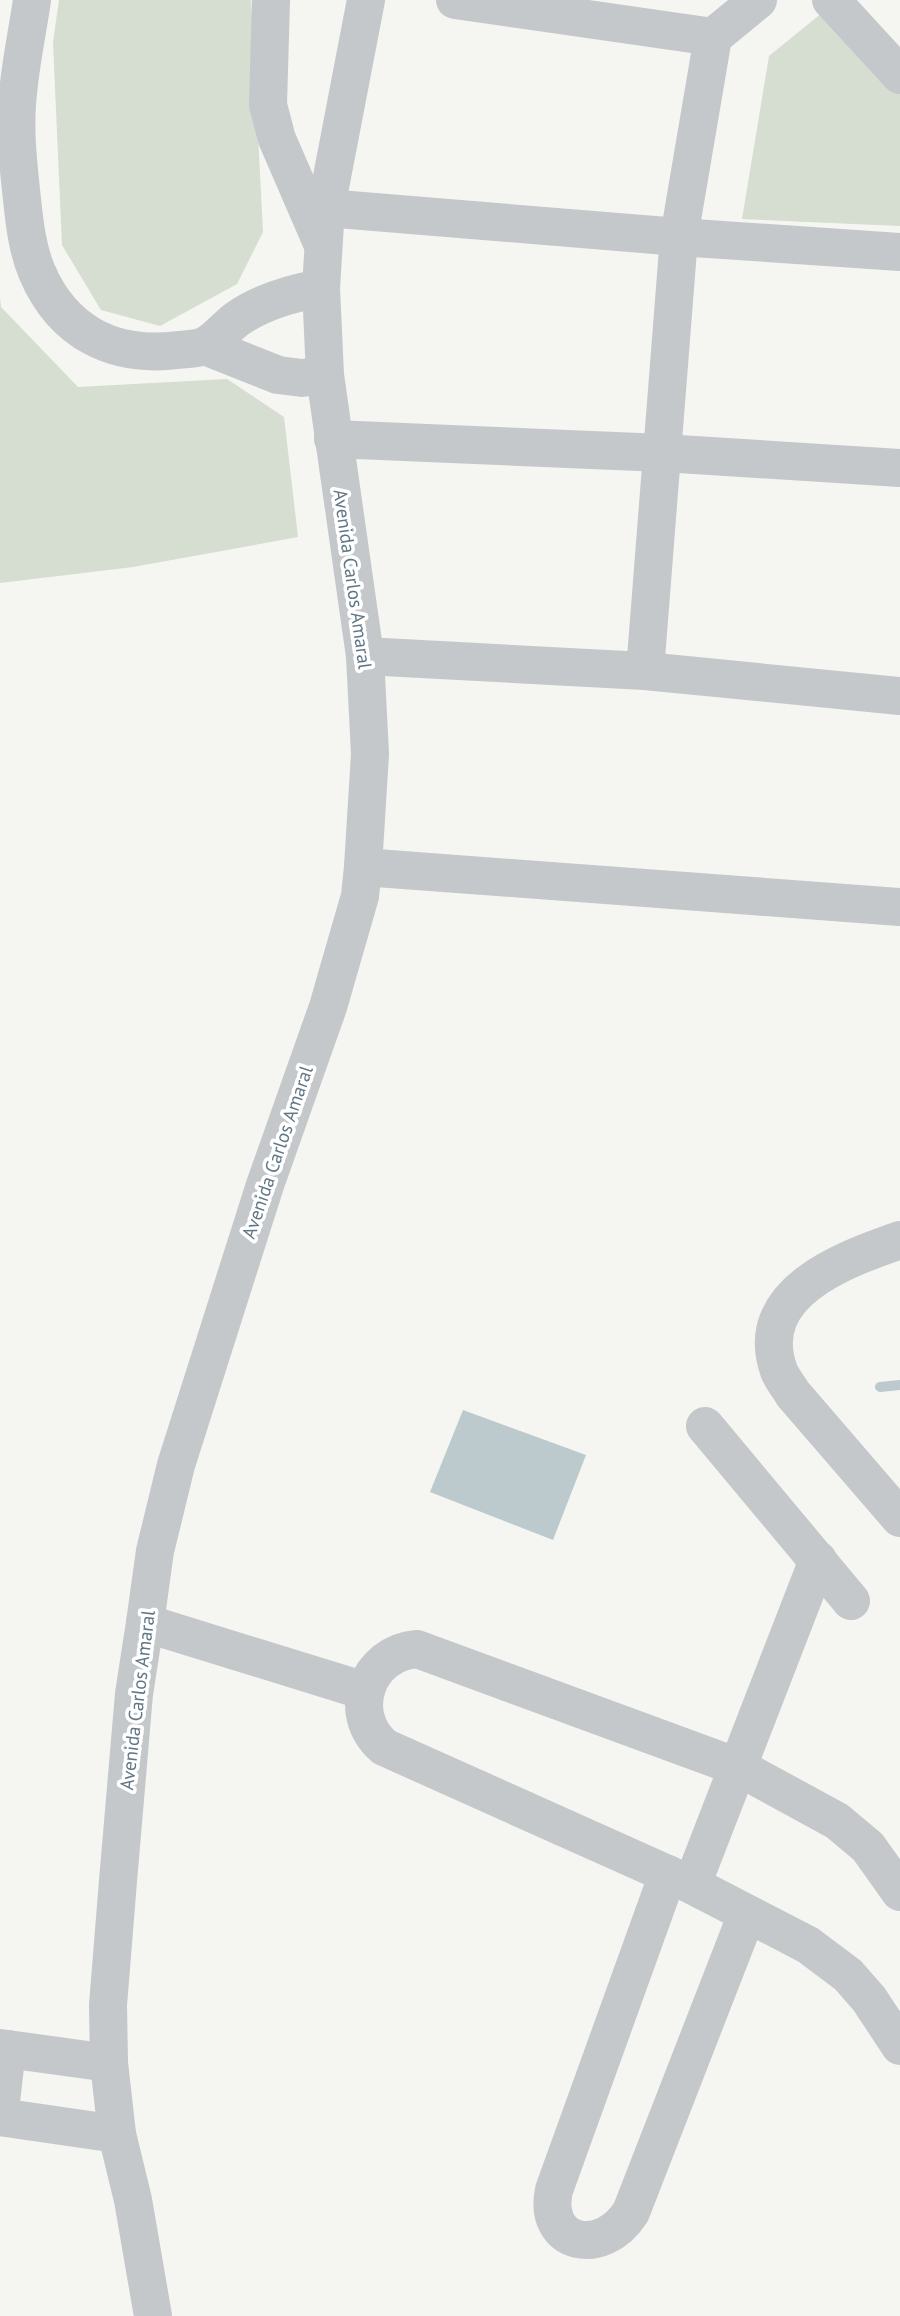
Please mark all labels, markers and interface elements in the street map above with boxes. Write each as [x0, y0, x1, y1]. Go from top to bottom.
street label: Avenida Carlos Amaral [329, 488, 378, 671]
street label: Avenida Carlos Amaral [236, 1062, 318, 1242]
street label: Avenida Carlos Amaral [114, 1608, 160, 1791]

